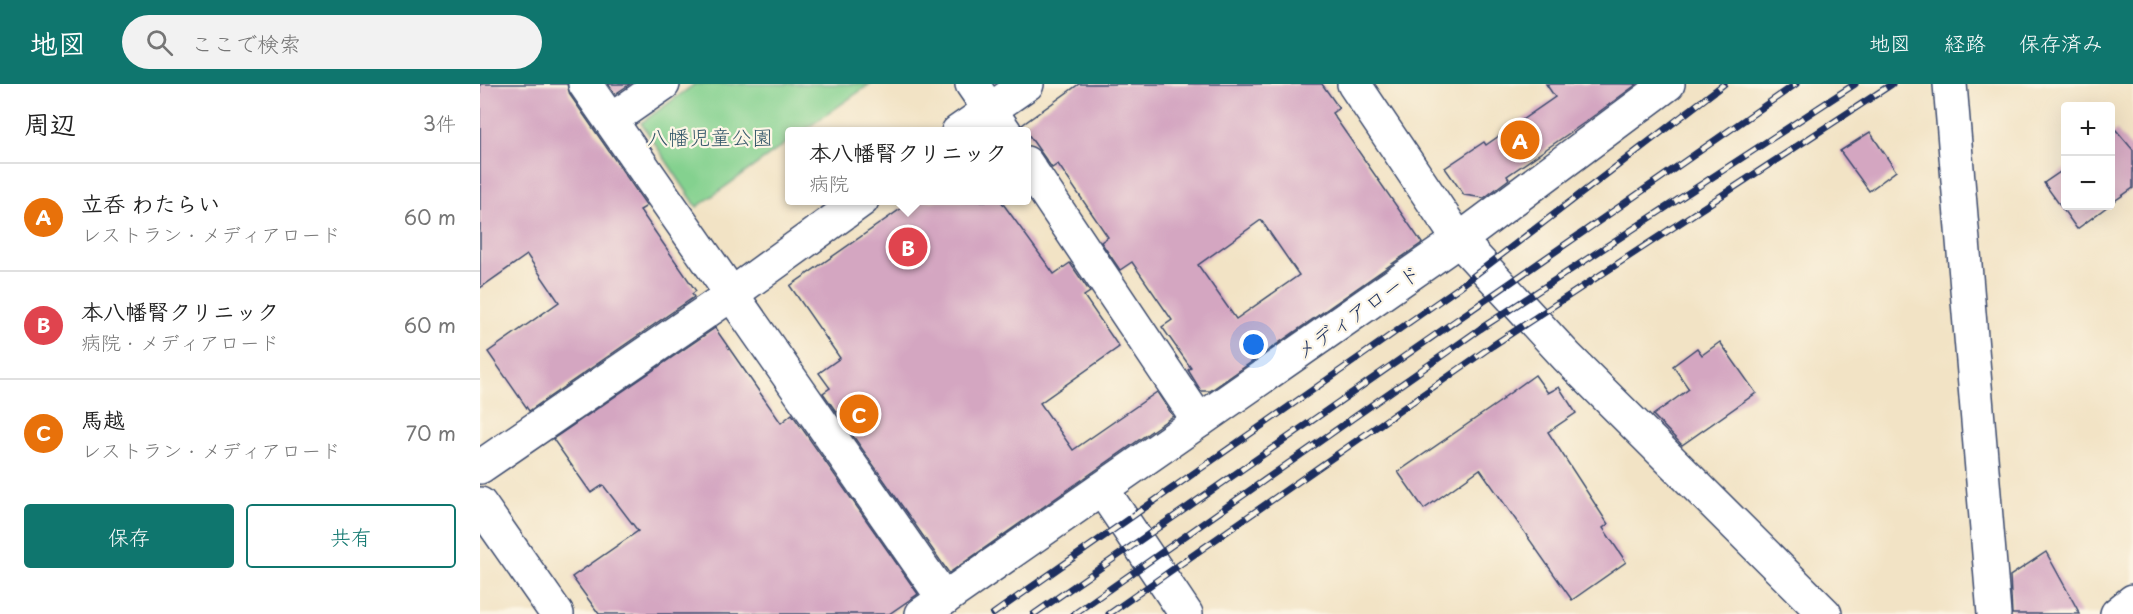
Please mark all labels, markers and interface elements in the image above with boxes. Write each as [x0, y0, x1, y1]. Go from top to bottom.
search box [122, 15, 542, 69]
text: 地図 [30, 21, 86, 64]
icon: search [143, 26, 176, 59]
text: ここで検索 [191, 26, 301, 59]
text: 地図 [1869, 26, 1911, 58]
text: 経路 [1944, 26, 1986, 58]
text: 保存済み [2019, 26, 2103, 58]
map controls [2061, 102, 2115, 210]
button: + [2061, 102, 2115, 156]
text: 周辺 [24, 104, 76, 143]
text: 3件 [423, 108, 456, 138]
pin: A [1500, 118, 1540, 162]
park label: 八幡児童公園 [647, 120, 773, 152]
popup [785, 127, 1031, 205]
text: 本八幡腎クリニック [809, 135, 1007, 168]
button: − [2061, 156, 2115, 210]
text: 病院 [809, 168, 849, 198]
text: 立呑 わたらい [81, 186, 220, 219]
text: A [36, 202, 51, 232]
text: 60 m [404, 202, 456, 232]
text: レストラン · メディアロード [81, 219, 341, 249]
pin: B [888, 224, 928, 270]
street label: メディアロード [1288, 256, 1426, 366]
text: 本八幡腎クリニック [81, 294, 279, 327]
text: B [37, 310, 50, 340]
text: 60 m [404, 310, 456, 340]
text: 病院 · メディアロード [81, 327, 280, 357]
your location [1239, 330, 1268, 359]
pin: C [840, 392, 878, 436]
text: 馬越 [81, 402, 125, 435]
text: C [36, 418, 51, 448]
text: 70 m [406, 418, 456, 448]
text: レストラン · メディアロード [81, 435, 341, 465]
button: 保存 [24, 504, 234, 568]
button: 共有 [246, 504, 456, 568]

